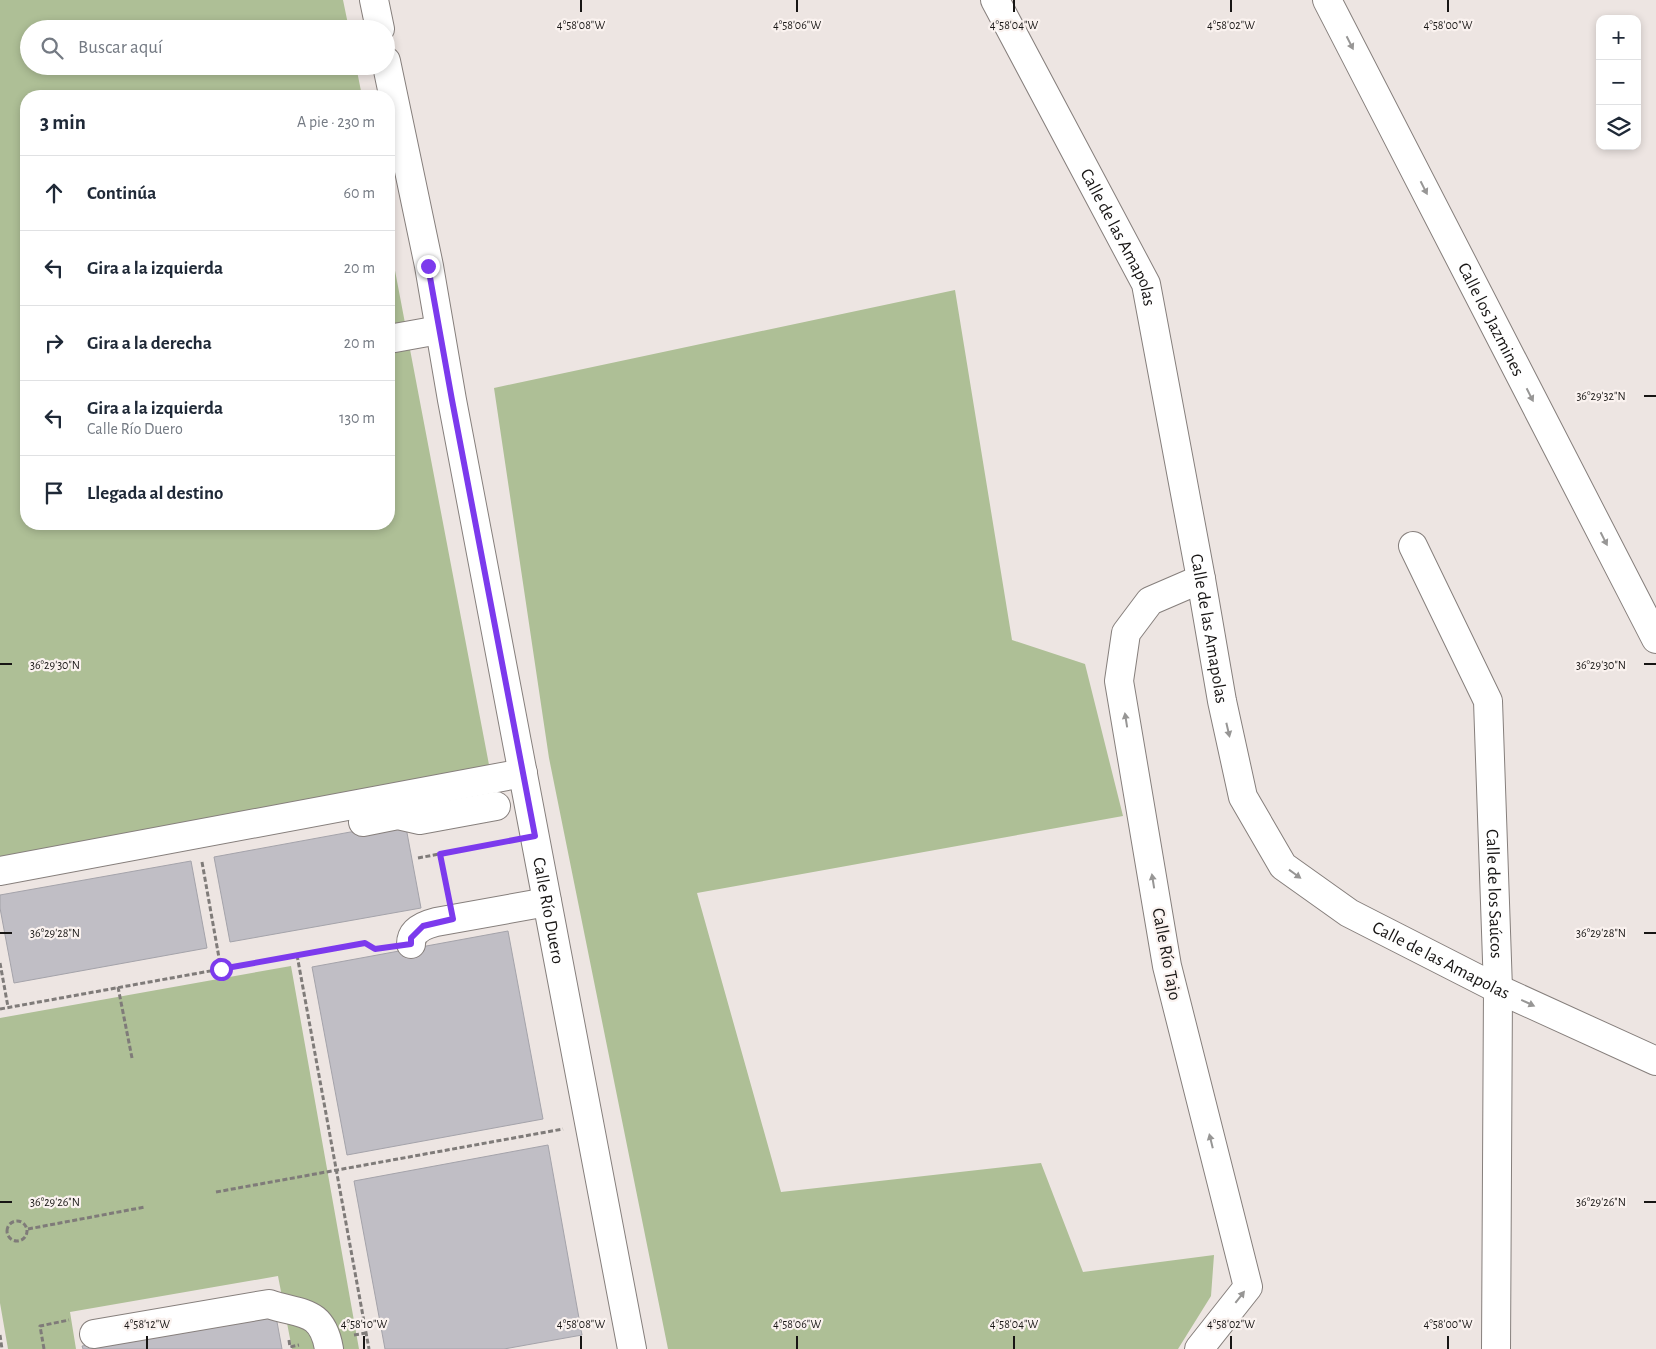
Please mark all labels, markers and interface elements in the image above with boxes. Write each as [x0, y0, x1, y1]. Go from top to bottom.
map controls [1596, 15, 1641, 150]
button: + [1596, 15, 1641, 60]
text: 4°58'08"W [557, 19, 605, 31]
text: 4°58'06"W [773, 19, 821, 31]
text: 4°58'04"W [990, 19, 1038, 31]
text: 4°58'02"W [1207, 19, 1255, 31]
text: 4°58'00"W [1424, 19, 1473, 31]
search box [20, 20, 395, 75]
icon: search [38, 34, 66, 62]
one-way arrow [1346, 36, 1354, 51]
text: Buscar aquí [78, 38, 163, 57]
button: − [1596, 60, 1641, 105]
button: layers [1596, 105, 1641, 150]
text: 3 min [40, 112, 86, 133]
text: A pie · 230 m [297, 114, 375, 130]
street label: Calle de las Amapolas [1076, 166, 1158, 308]
icon: ahead [40, 179, 68, 207]
one-way arrow [1420, 181, 1428, 195]
text: Continúa [87, 184, 156, 203]
text: 60 m [344, 185, 375, 201]
icon: left [40, 254, 68, 282]
route end [417, 255, 440, 278]
text: Gira a la izquierda [87, 259, 223, 278]
text: 20 m [344, 260, 375, 276]
street label: Calle los Jazmines [1454, 260, 1527, 379]
icon: right [40, 329, 68, 357]
text: Gira a la derecha [87, 334, 212, 353]
text: 20 m [344, 335, 375, 351]
one-way arrow [1526, 388, 1534, 402]
text: 36°29'32"N [1576, 390, 1626, 402]
text: Gira a la izquierda [87, 399, 223, 418]
icon: left [40, 404, 68, 432]
text: 130 m [339, 410, 375, 426]
text: Calle Río Duero [87, 421, 183, 437]
icon: arrive [40, 479, 68, 507]
text: Llegada al destino [87, 484, 224, 503]
one-way arrow [1600, 532, 1608, 547]
street label: Calle de las Amapolas [1187, 553, 1230, 705]
text: 36°29'30"N [30, 659, 80, 671]
text: 36°29'30"N [1576, 659, 1626, 671]
one-way arrow [1122, 712, 1130, 728]
one-way arrow [1224, 722, 1232, 737]
street label: Calle de los Saúcos [1482, 829, 1505, 959]
street label: Calle Río Duero [529, 856, 567, 965]
one-way arrow [1288, 869, 1302, 879]
one-way arrow [1148, 872, 1156, 888]
street label: Calle Río Tajo [1148, 907, 1184, 1002]
street label: Calle de las Amapolas [1369, 918, 1512, 1003]
text: 36°29'28"N [30, 927, 80, 939]
text: 36°29'28"N [1576, 927, 1626, 939]
route start [210, 958, 233, 981]
one-way arrow [1521, 999, 1535, 1007]
one-way arrow [1207, 1134, 1215, 1149]
text: 36°29'26"N [30, 1196, 80, 1208]
text: 36°29'26"N [1576, 1196, 1626, 1208]
one-way arrow [1235, 1291, 1246, 1304]
text: 4°58'12"W [124, 1318, 170, 1330]
text: 4°58'10"W [341, 1318, 388, 1330]
text: 4°58'08"W [557, 1318, 605, 1330]
text: 4°58'06"W [773, 1318, 821, 1330]
text: 4°58'04"W [990, 1318, 1038, 1330]
text: 4°58'02"W [1207, 1318, 1255, 1330]
text: 4°58'00"W [1424, 1318, 1473, 1330]

